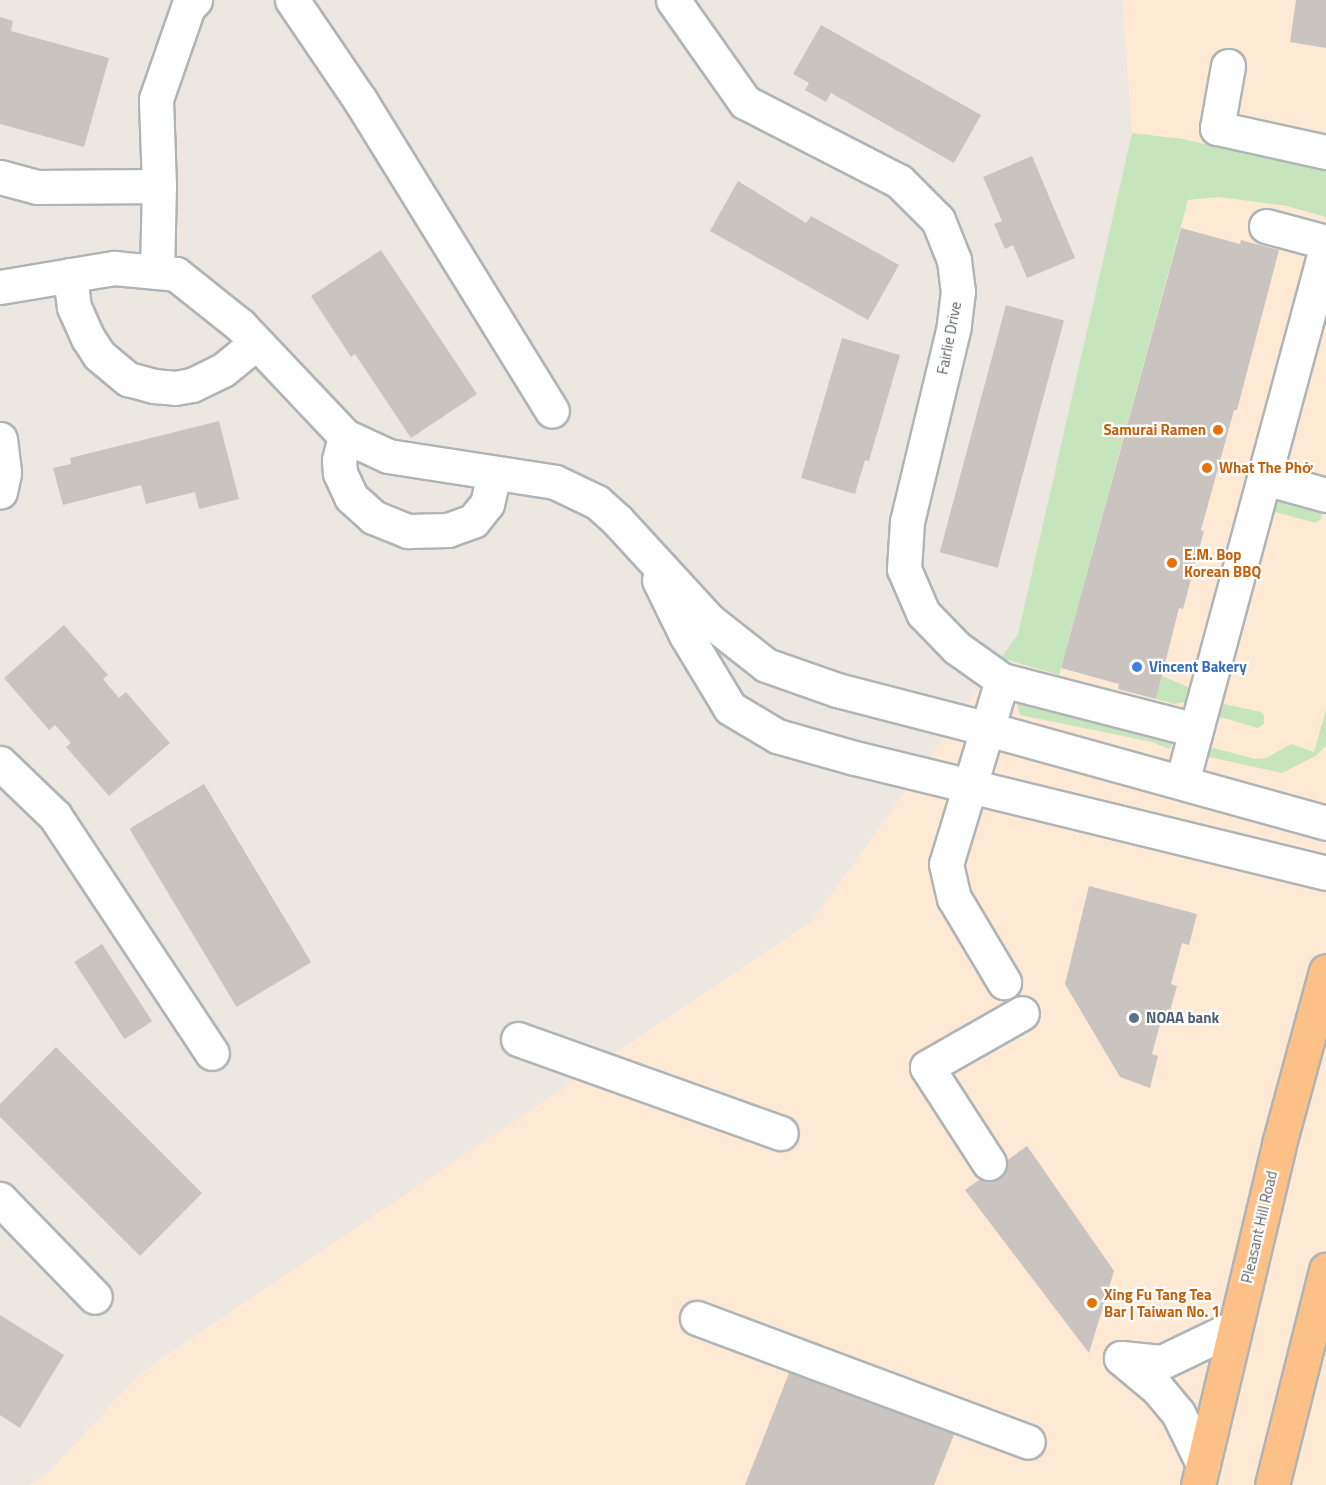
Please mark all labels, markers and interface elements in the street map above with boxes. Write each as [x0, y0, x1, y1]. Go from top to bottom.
street label: Fairlie Drive [933, 300, 965, 376]
place label: Samurai Ramen [1103, 421, 1206, 439]
marker: Samurai Ramen [1211, 423, 1225, 437]
place label: What The Phở [1219, 459, 1313, 477]
marker: What The Phở [1200, 461, 1214, 475]
place label: E.M. Bop Korean BBQ [1184, 545, 1261, 580]
marker: E.M. Bop Korean BBQ [1165, 556, 1179, 570]
place label: Vincent Bakery [1149, 658, 1247, 676]
marker: Vincent Bakery [1130, 660, 1144, 674]
place label: NOAA bank [1146, 1009, 1219, 1027]
marker: NOAA bank [1127, 1011, 1141, 1025]
street label: Pleasant Hill Road [1237, 1169, 1281, 1285]
place label: Xing Fu Tang Tea Bar | Taiwan No. 1 [1104, 1285, 1220, 1320]
marker: Xing Fu Tang Tea Bar | Taiwan No. 1 [1085, 1296, 1099, 1310]

